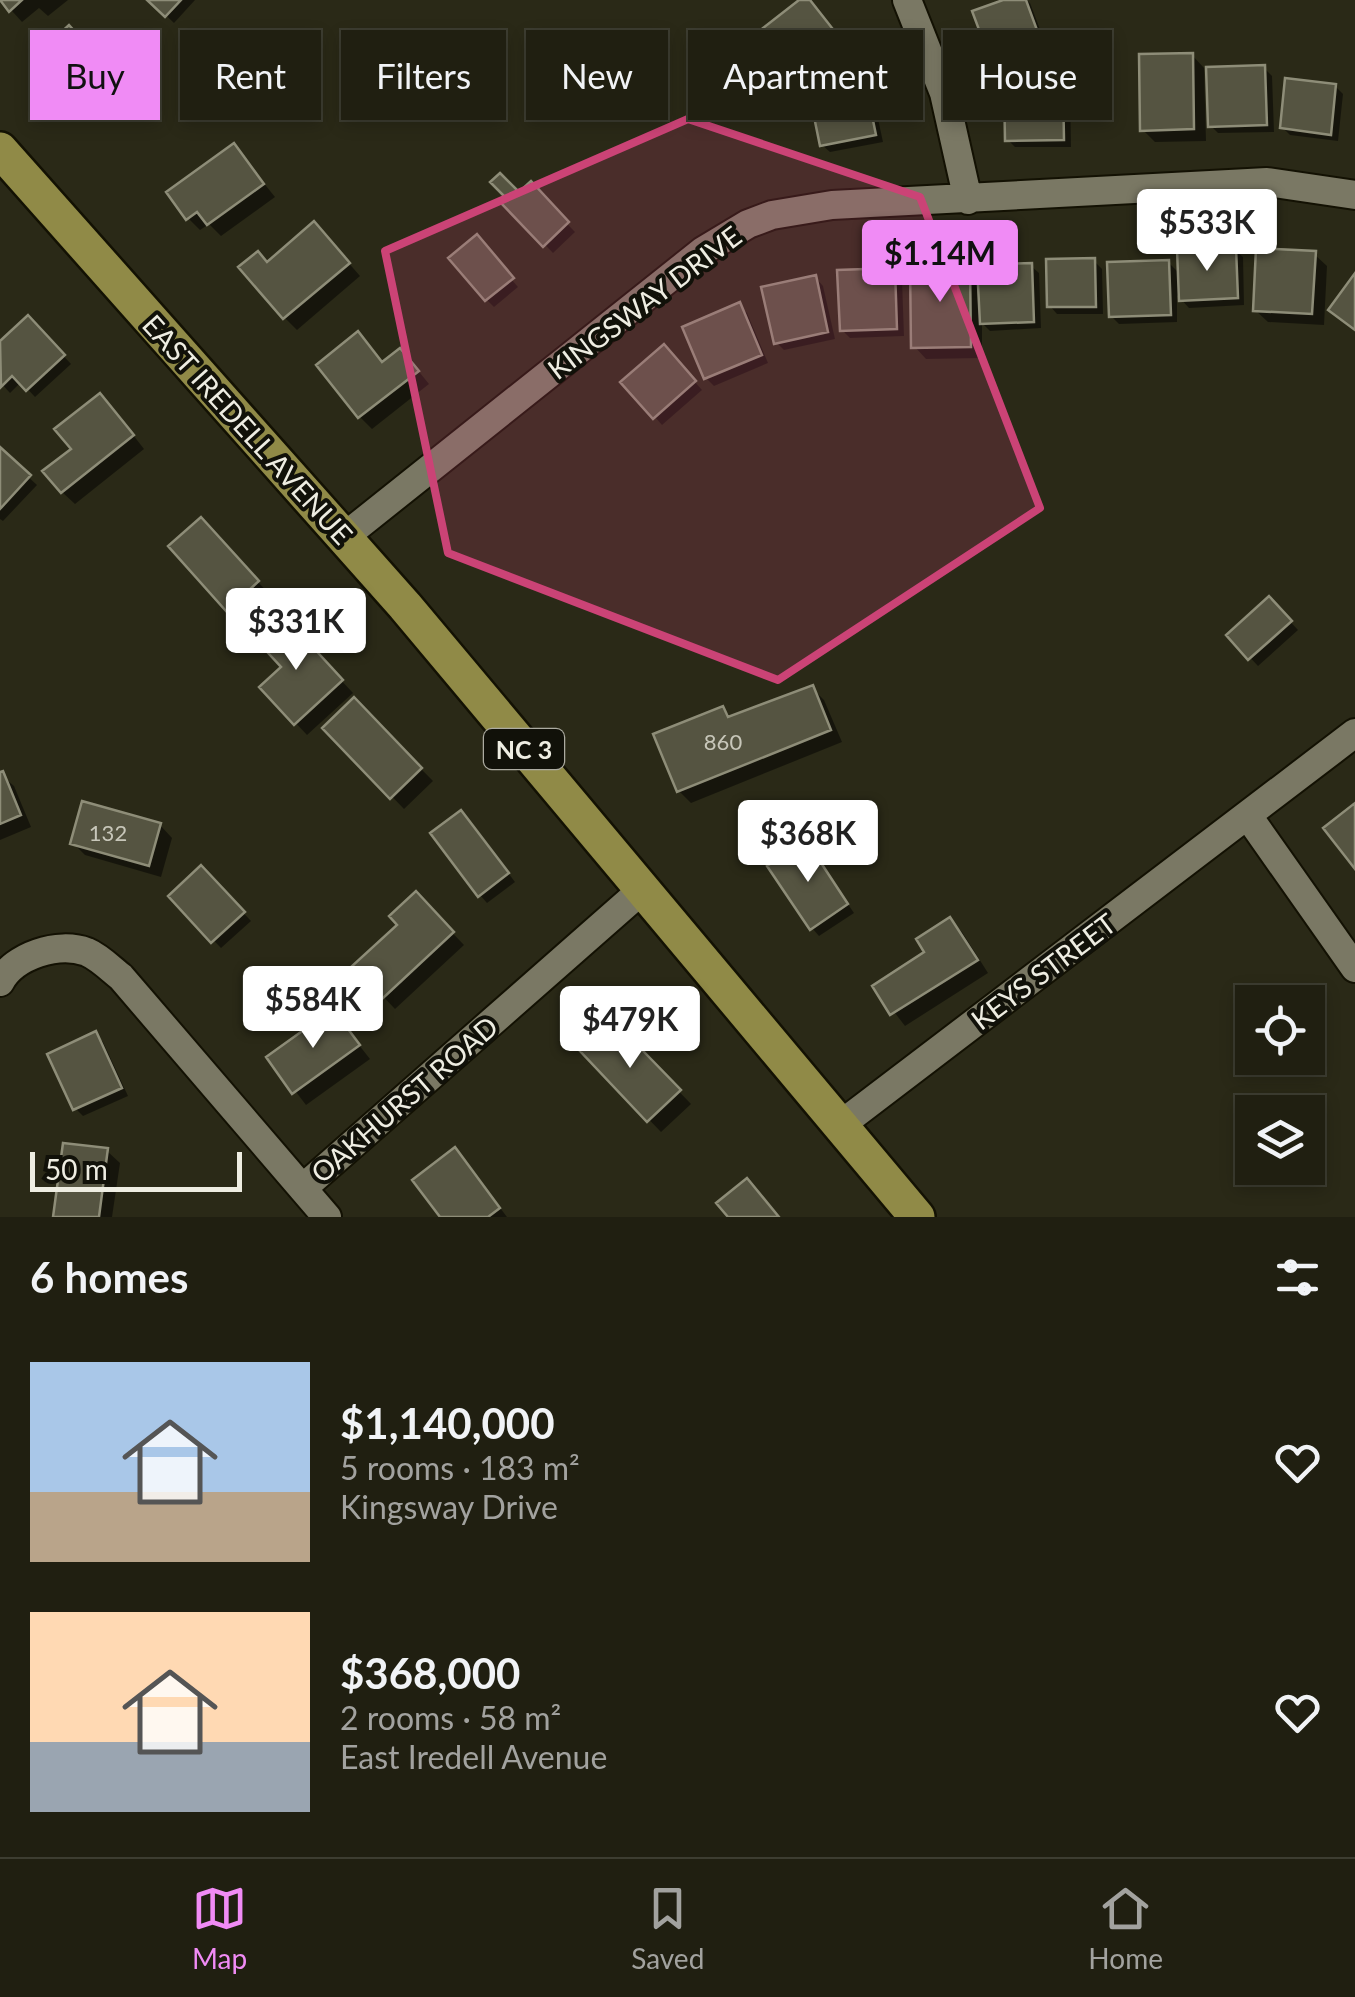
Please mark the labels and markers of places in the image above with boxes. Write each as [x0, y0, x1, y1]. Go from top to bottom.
pin: $533K [1137, 189, 1277, 274]
pin: $1.14M [859, 220, 1021, 305]
pin: $331K [226, 588, 366, 673]
pin: $368K [738, 800, 878, 885]
pin: $584K [243, 966, 383, 1051]
pin: $479K [560, 986, 700, 1071]

